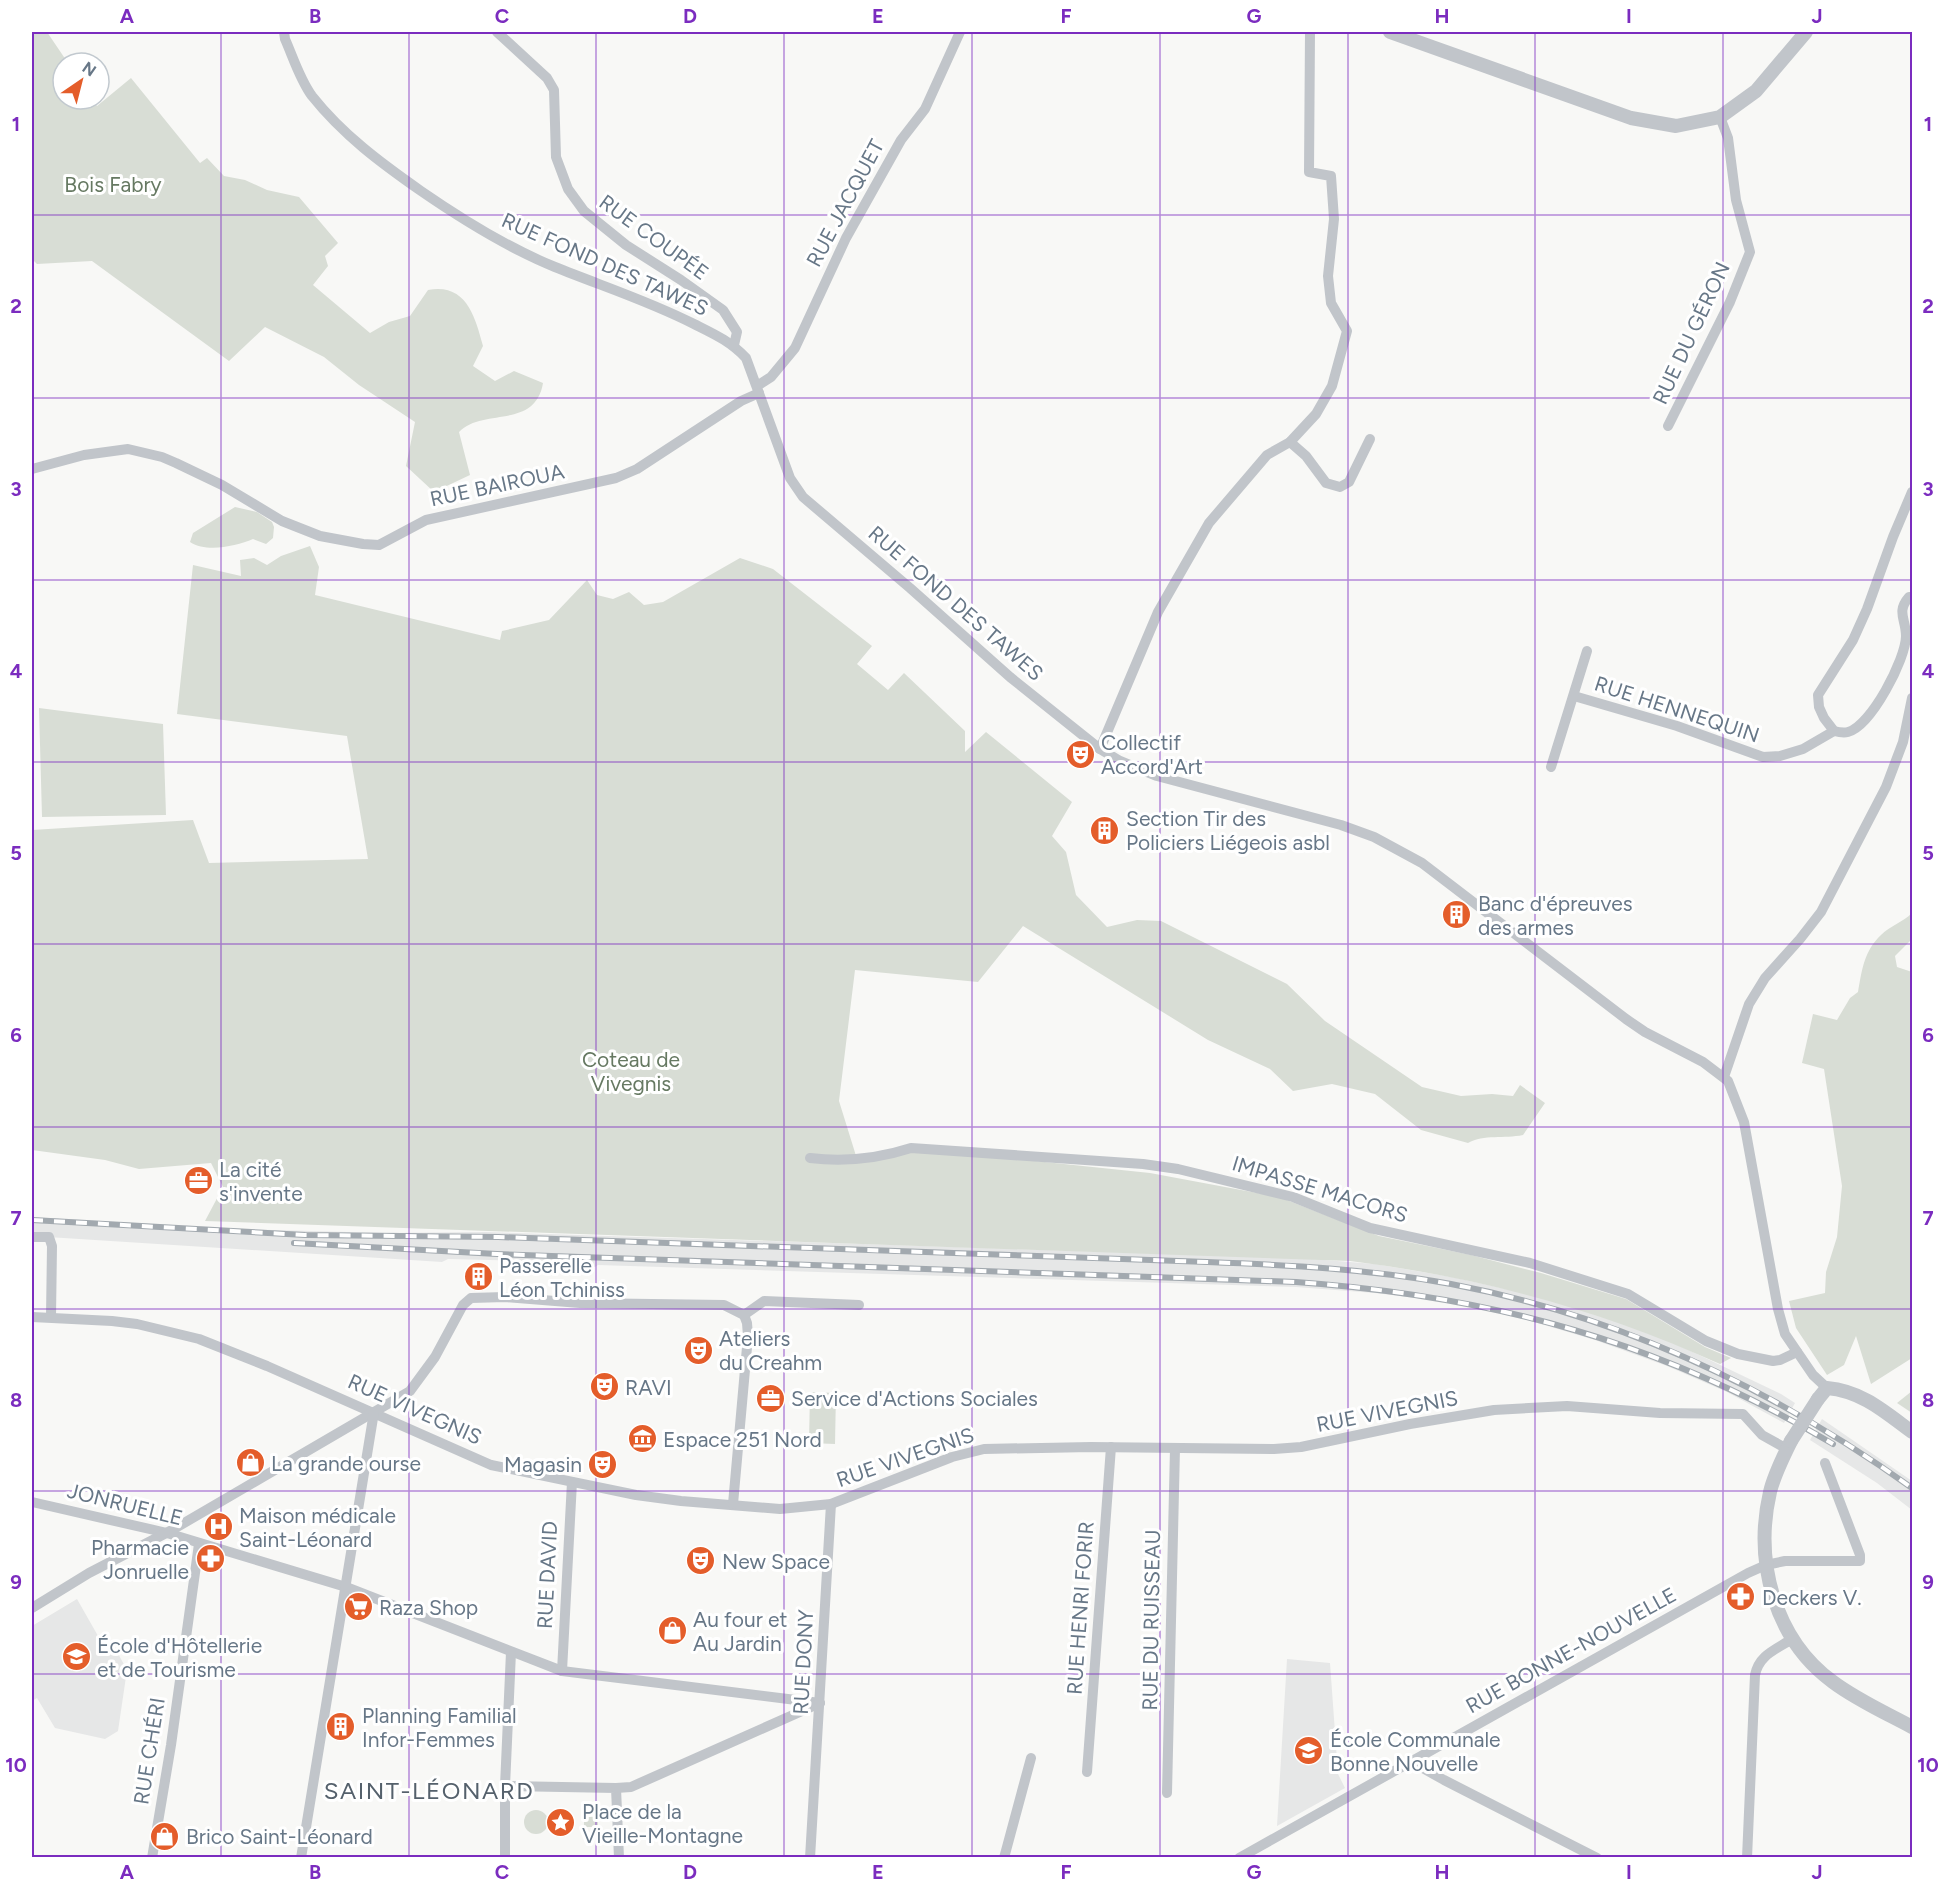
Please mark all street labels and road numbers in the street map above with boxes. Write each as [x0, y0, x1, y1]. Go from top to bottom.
street label: RUE JACQUET [801, 135, 889, 271]
street label: RUE COUPÉE [595, 189, 713, 285]
street label: RUE FOND DES TAWES [498, 207, 712, 321]
street label: RUE DU GÉRON [1647, 258, 1735, 408]
street label: RUE BAIROUA [427, 459, 567, 511]
street label: RUE FOND DES TAWES [864, 520, 1048, 686]
street label: RUE HENNEQUIN [1591, 671, 1763, 747]
street label: IMPASSE MACORS [1229, 1150, 1411, 1228]
street label: RUE VIVEGNIS [344, 1368, 486, 1450]
street label: RUE VIVEGNIS [1314, 1385, 1460, 1437]
street label: RUE VIVEGNIS [833, 1422, 977, 1492]
street label: JONRUELLE [65, 1478, 185, 1530]
street label: RUE DAVID [532, 1520, 562, 1630]
street label: RUE HENRI FORIR [1061, 1520, 1099, 1696]
street label: RUE DU RUISSEAU [1137, 1529, 1165, 1711]
street label: RUE BONNE-NOUVELLE [1461, 1582, 1681, 1718]
street label: RUE DONY [788, 1608, 818, 1715]
street label: RUE CHÉRI [128, 1696, 170, 1806]

